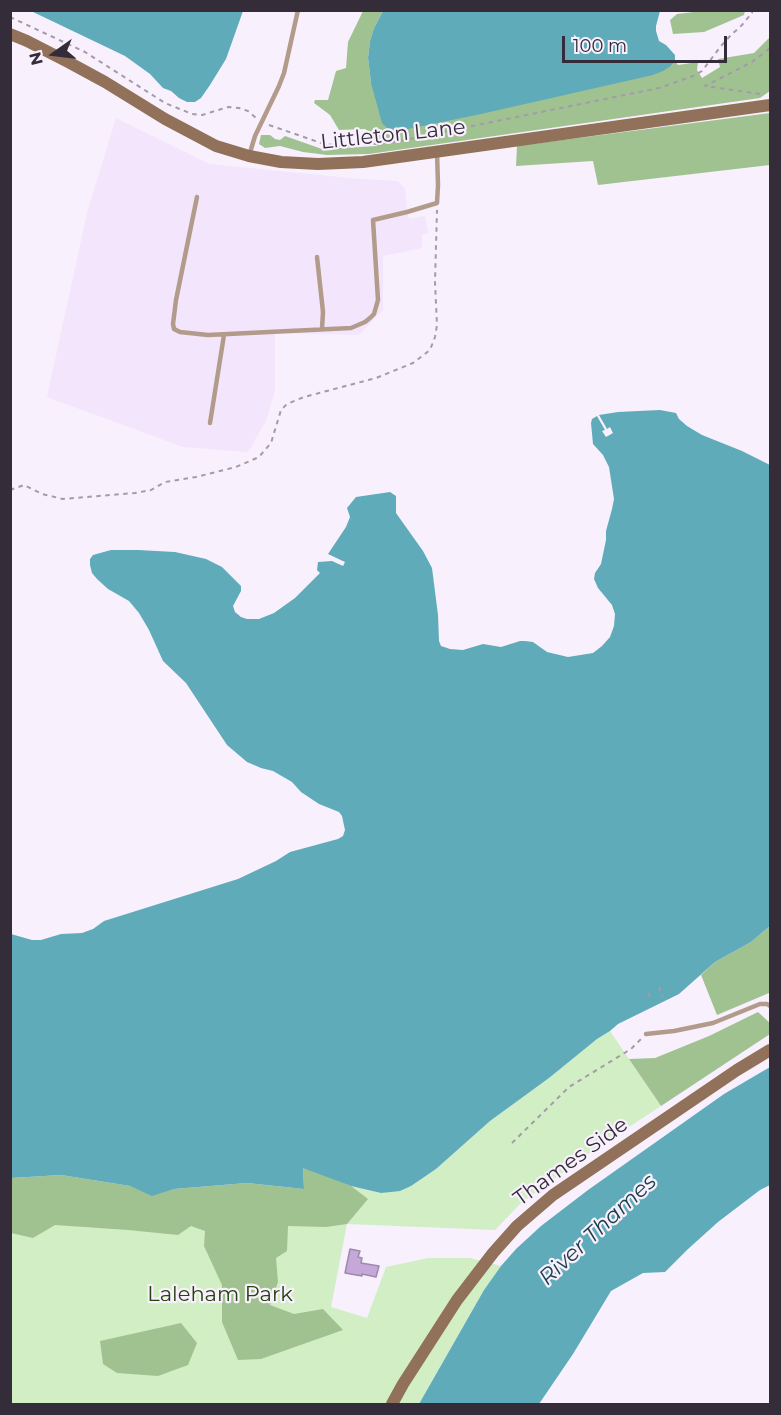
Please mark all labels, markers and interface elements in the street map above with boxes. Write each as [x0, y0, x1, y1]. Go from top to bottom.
north arrow [24, 24, 84, 84]
scale bar [565, 24, 730, 62]
text: 100 m [573, 35, 627, 57]
text: N [25, 50, 47, 67]
street label: Littleton Lane [319, 115, 467, 155]
street label: Thames Side [509, 1112, 633, 1212]
water label: River Thames [534, 1169, 662, 1291]
park label: Laleham Park [147, 1282, 293, 1308]

